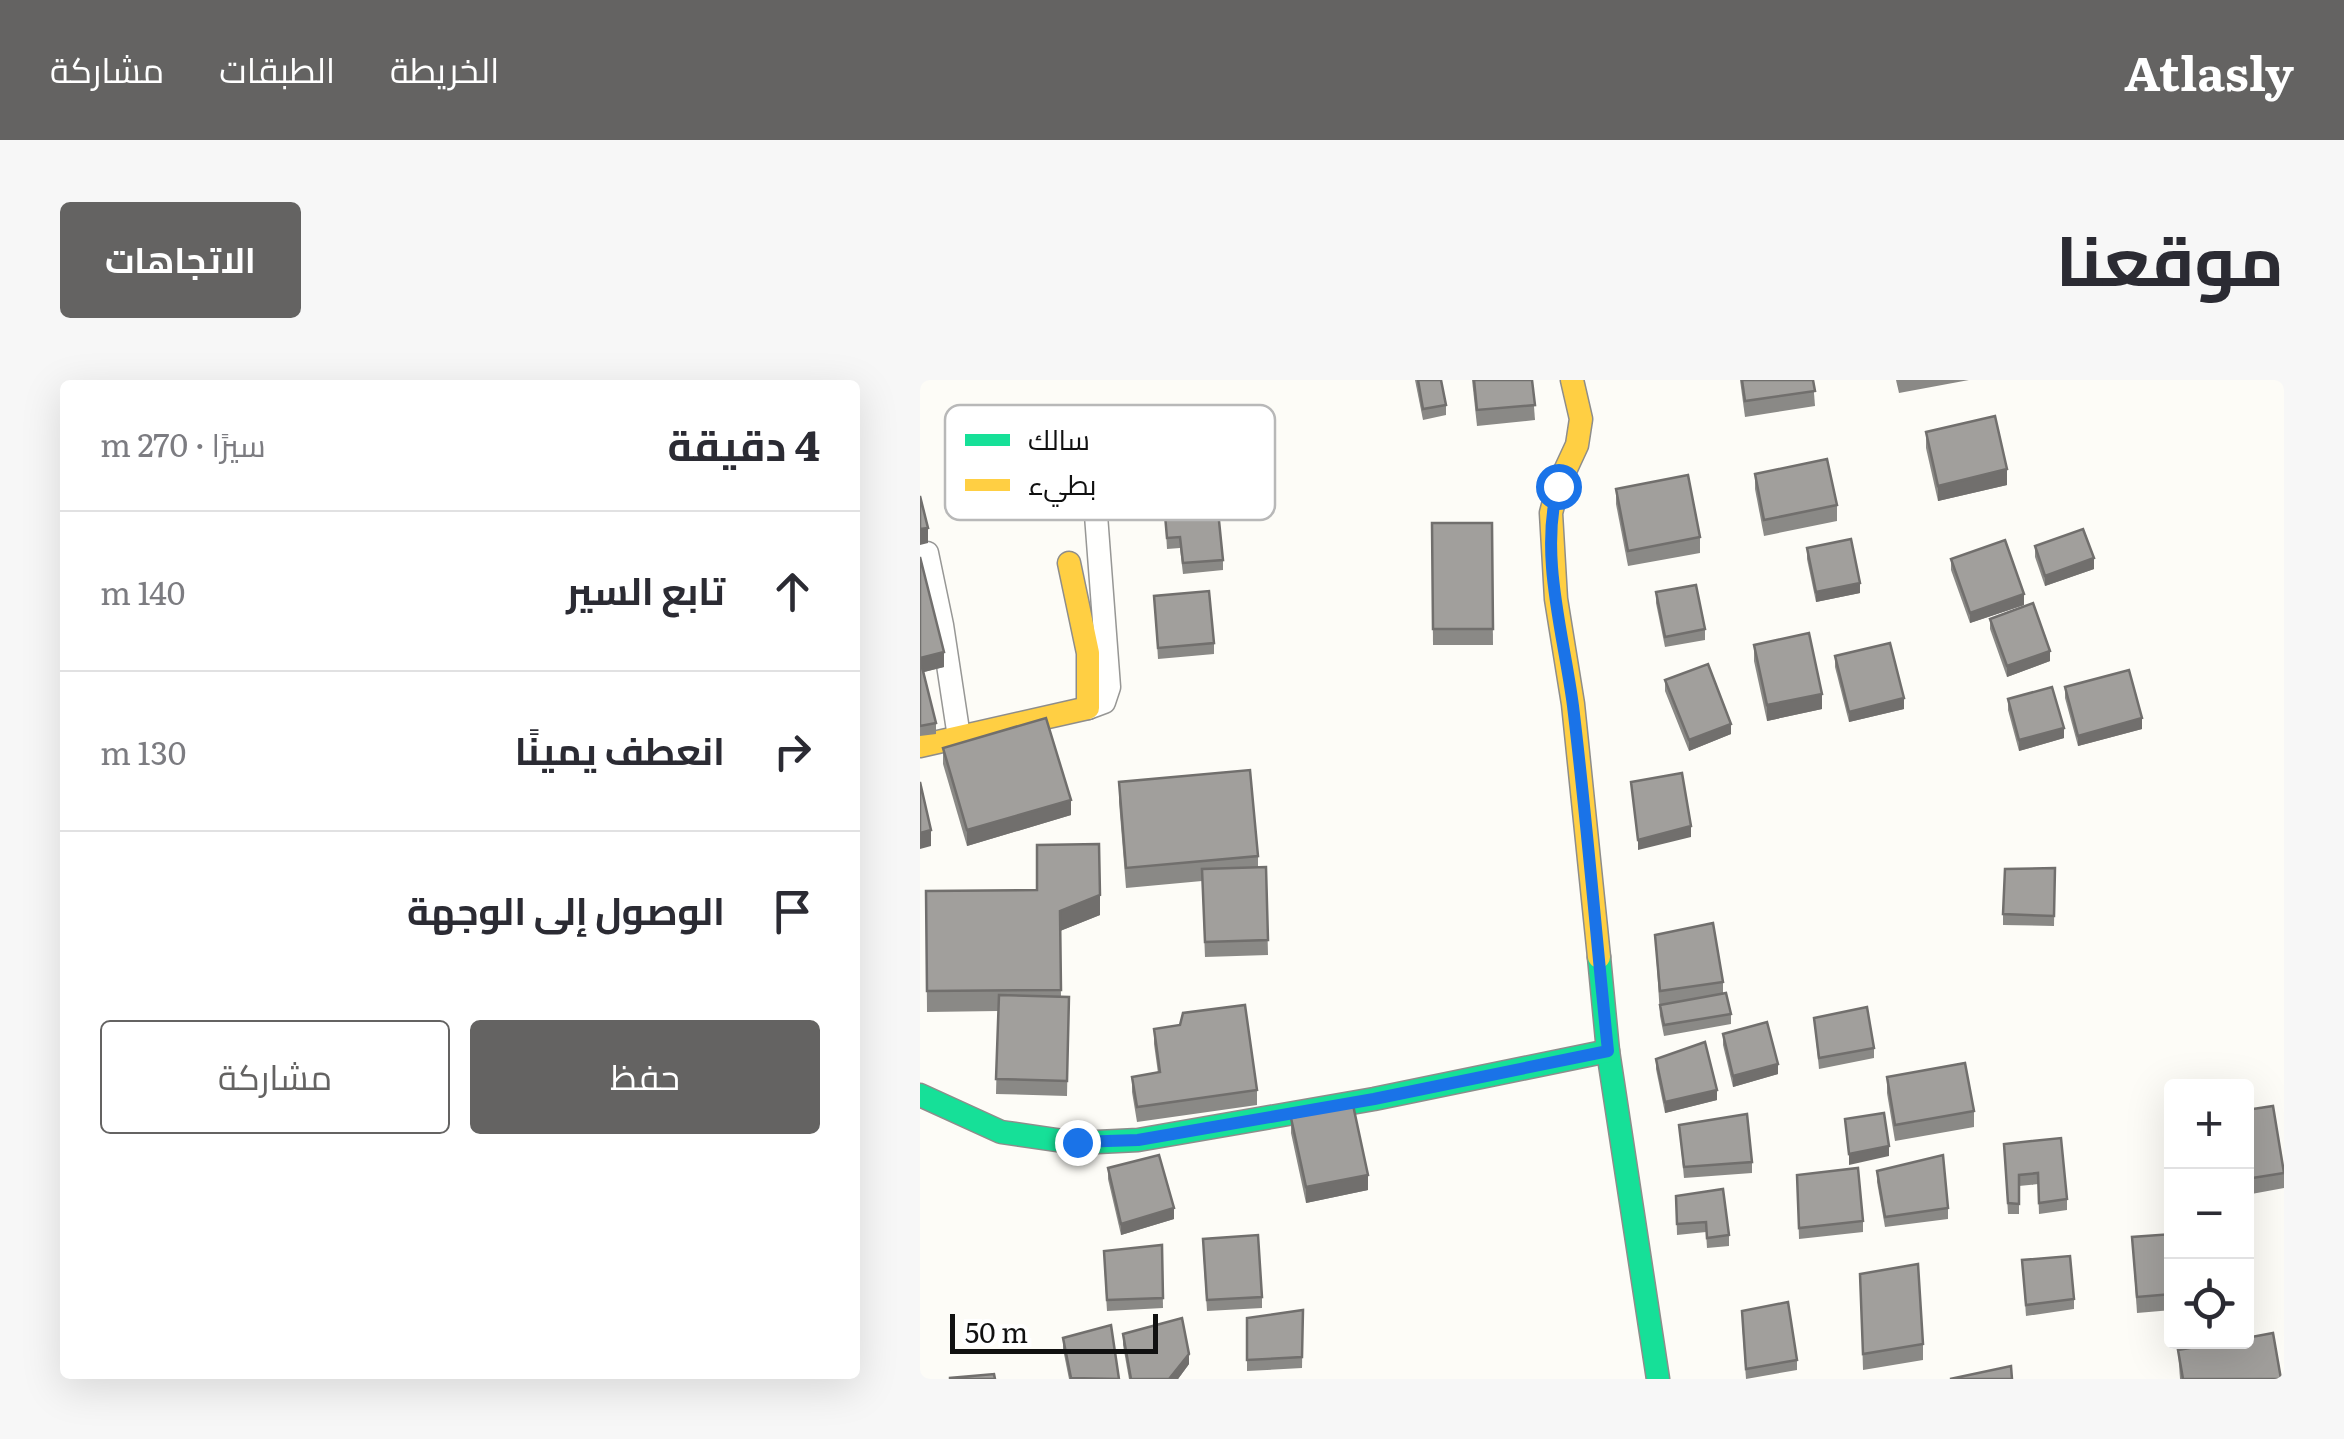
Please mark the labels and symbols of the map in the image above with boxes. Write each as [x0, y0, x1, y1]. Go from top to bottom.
legend [945, 405, 1275, 520]
text: سالك [1028, 417, 1090, 459]
text: بطيء [1028, 462, 1096, 507]
route start [1536, 464, 1582, 510]
route end [1055, 1120, 1101, 1166]
scale bar [950, 1309, 1158, 1354]

